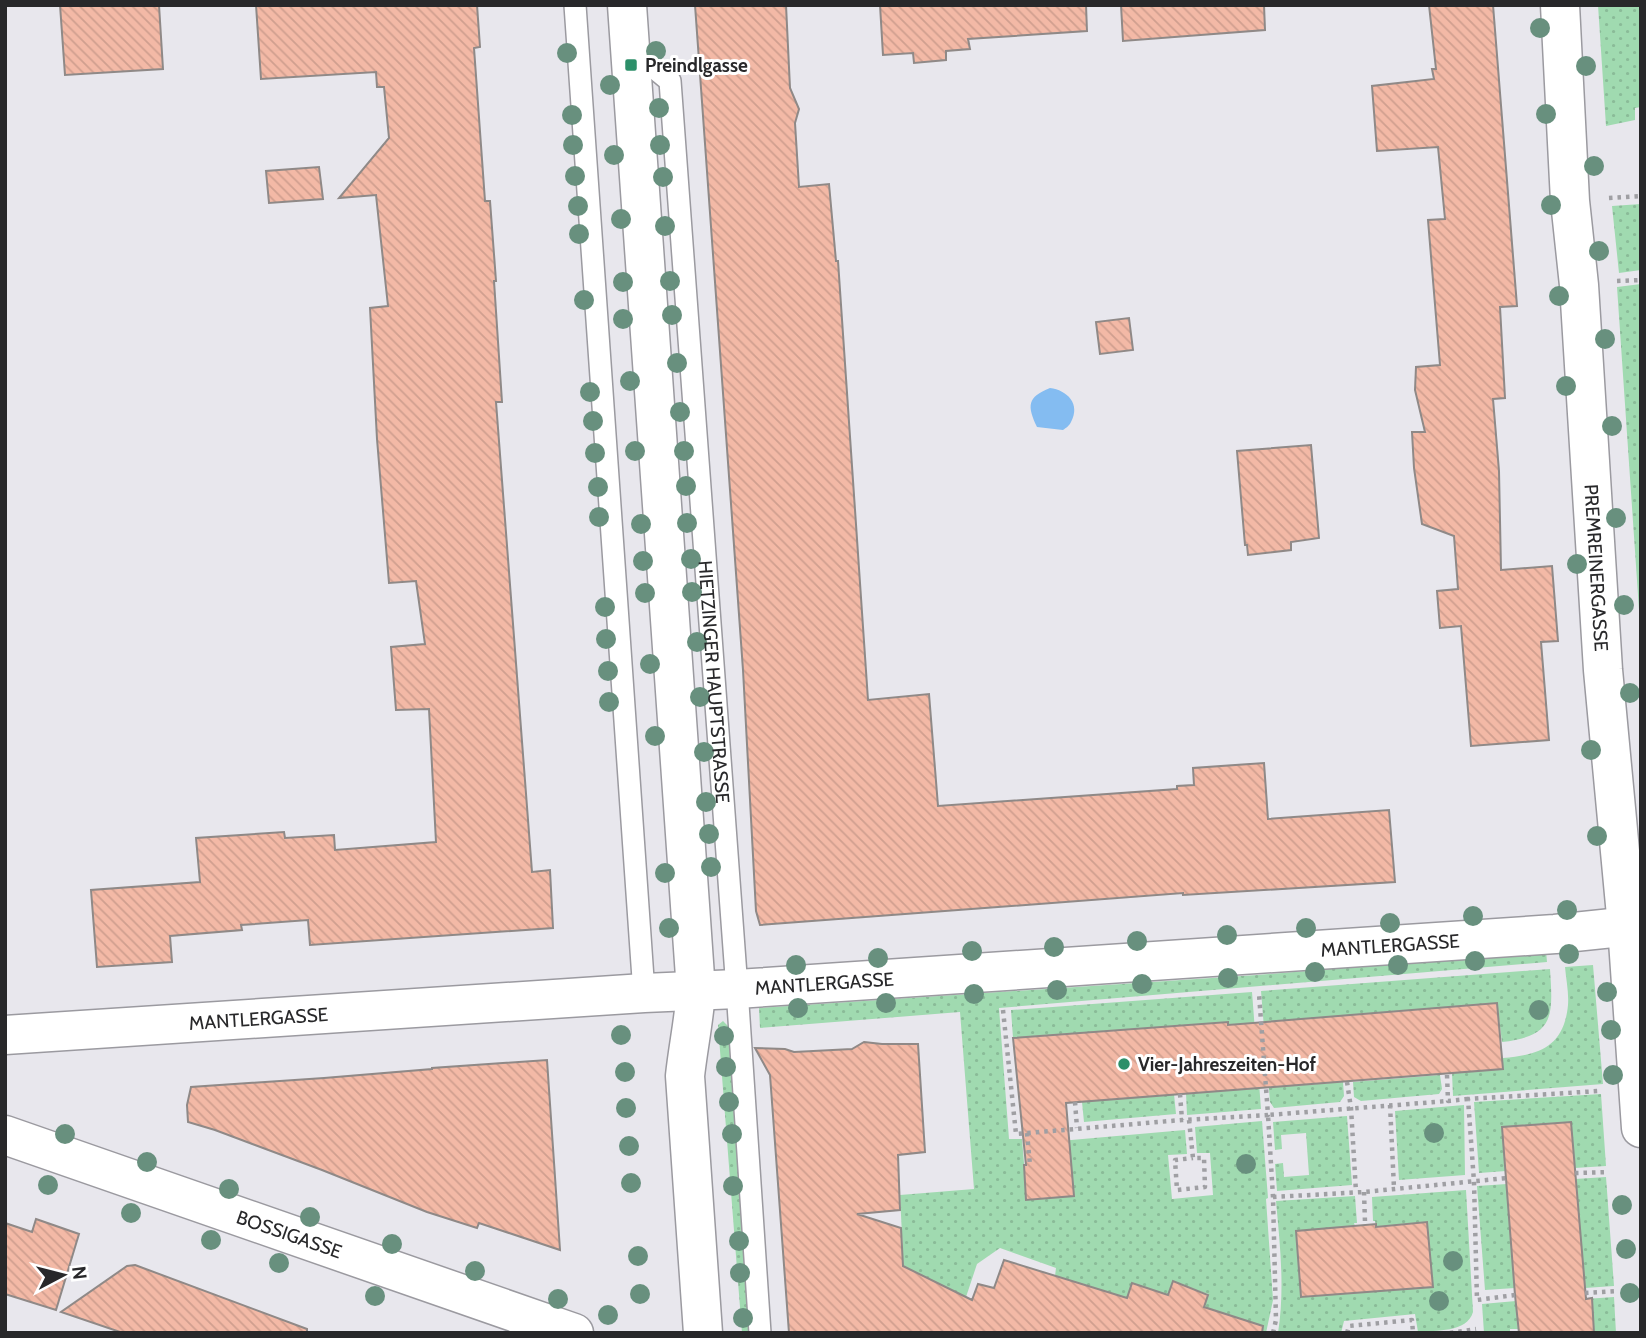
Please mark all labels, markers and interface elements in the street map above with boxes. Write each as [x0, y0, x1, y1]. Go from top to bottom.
place label: Preindlgasse [645, 54, 748, 77]
marker: Preindlgasse [623, 57, 639, 73]
street label: PREMREINERGASSE [1579, 483, 1613, 652]
street label: HIETZINGER HAUPTSTRASSE [693, 560, 734, 804]
street label: MANTLERGASSE [1320, 929, 1460, 962]
street label: MANTLERGASSE [754, 967, 895, 1000]
street label: MANTLERGASSE [188, 1003, 329, 1035]
place label: Vier-Jahreszeiten-Hof [1138, 1053, 1316, 1076]
marker: Vier-Jahreszeiten-Hof [1116, 1056, 1132, 1072]
street label: BOSSIGASSE [233, 1205, 345, 1263]
north arrow [28, 1240, 98, 1310]
text: N [67, 1265, 92, 1281]

